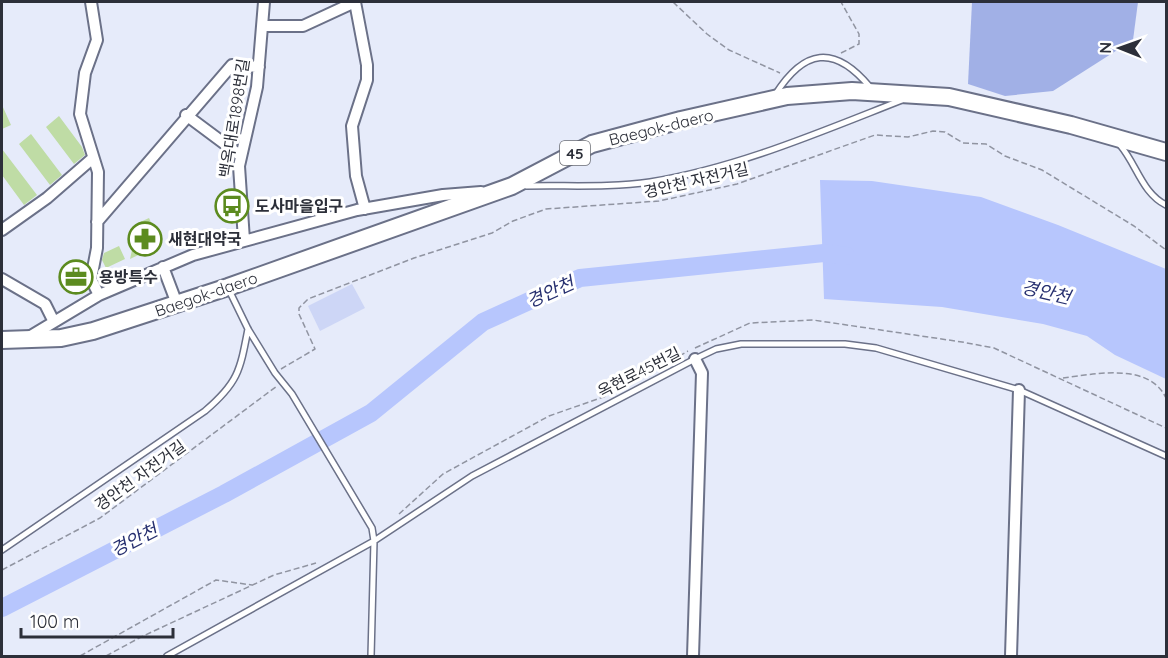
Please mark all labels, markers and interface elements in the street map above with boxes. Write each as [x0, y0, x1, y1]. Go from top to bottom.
north arrow [1090, 18, 1150, 78]
text: N [1095, 42, 1115, 54]
street label: 백옥대로1898번길 [215, 57, 253, 179]
street label: Baegok-daero [607, 104, 715, 150]
road number: 45 [560, 141, 590, 165]
street label: 경안천 자전거길 [641, 158, 751, 202]
bus stop icon: 도사마을입구 [214, 188, 250, 224]
place label: 도사마을입구 [255, 196, 343, 216]
pharmacy icon: 새현대약국 [127, 221, 163, 257]
place label: 새현대약국 [168, 229, 242, 249]
office icon: 용방특수 [58, 259, 94, 295]
place label: 용방특수 [99, 267, 158, 287]
street label: Baegok-daero [152, 267, 260, 321]
water label: 경안천 [523, 270, 580, 313]
water label: 경안천 [1019, 275, 1075, 309]
street label: 옥현로45번길 [594, 342, 684, 402]
street label: 경안천 자전거길 [91, 435, 189, 515]
water label: 경안천 [107, 517, 164, 562]
scale bar [21, 601, 172, 639]
text: 100 m [30, 610, 79, 633]

